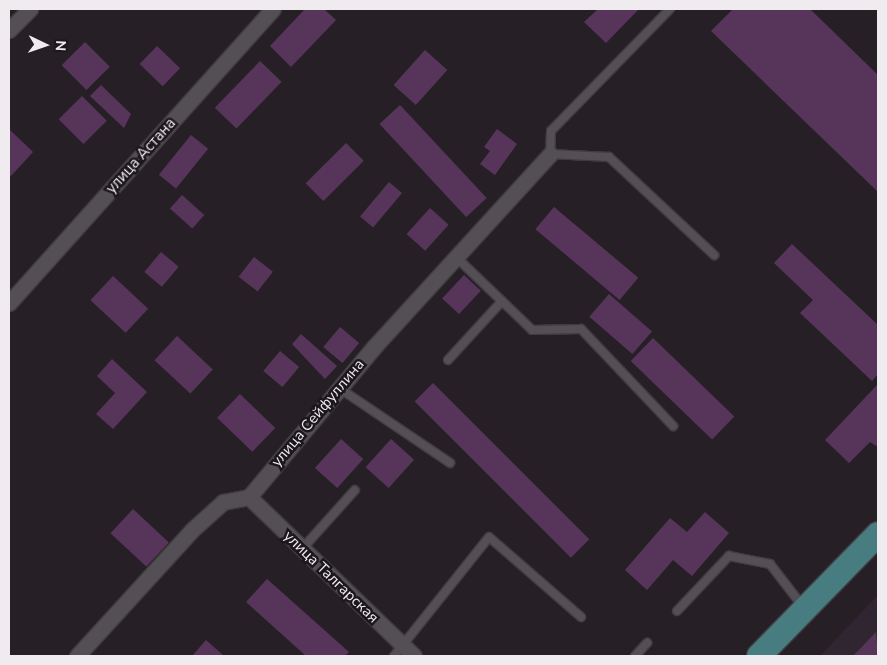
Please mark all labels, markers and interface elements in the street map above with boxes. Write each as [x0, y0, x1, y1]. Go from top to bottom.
north arrow [20, 20, 70, 70]
text: N [51, 40, 70, 52]
street label: улица Астана [102, 115, 180, 197]
street label: улица Сейфуллина [268, 356, 368, 470]
street label: улица Талгарская [280, 527, 382, 627]

